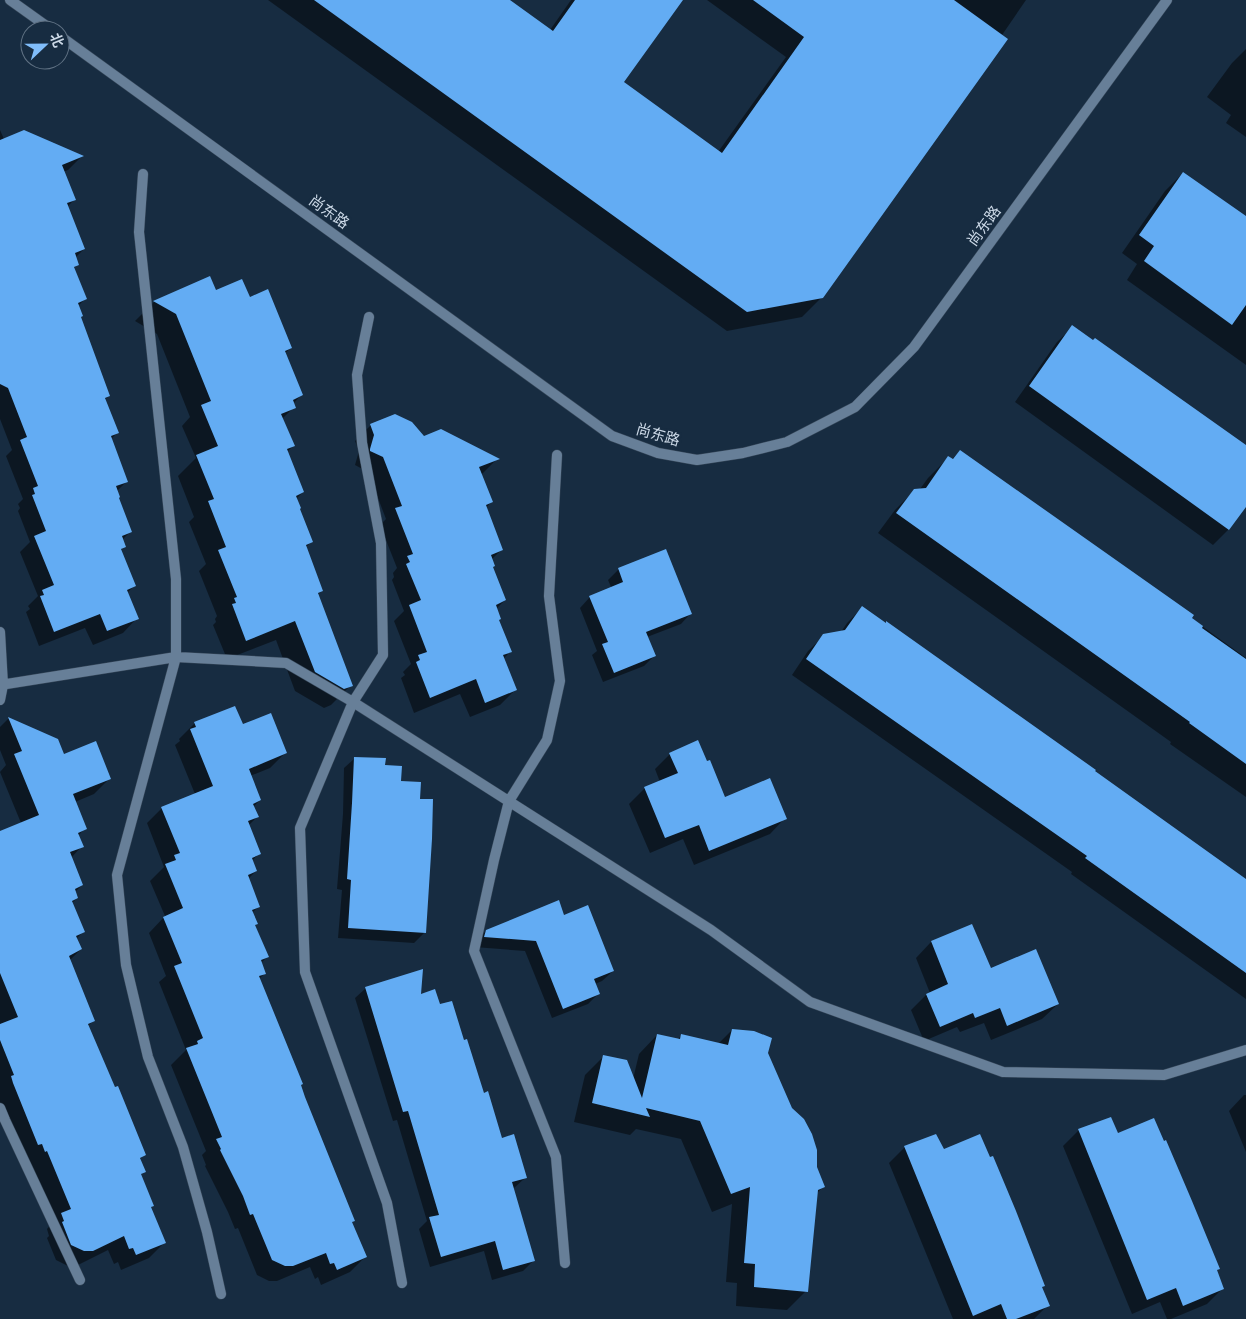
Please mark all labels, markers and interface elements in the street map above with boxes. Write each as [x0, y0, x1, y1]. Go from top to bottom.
north arrow [20, 20, 70, 70]
text: 北 [47, 31, 67, 50]
street label: 尚东路 [306, 191, 352, 233]
street label: 尚东路 [963, 203, 1005, 249]
street label: 尚东路 [634, 420, 682, 450]

